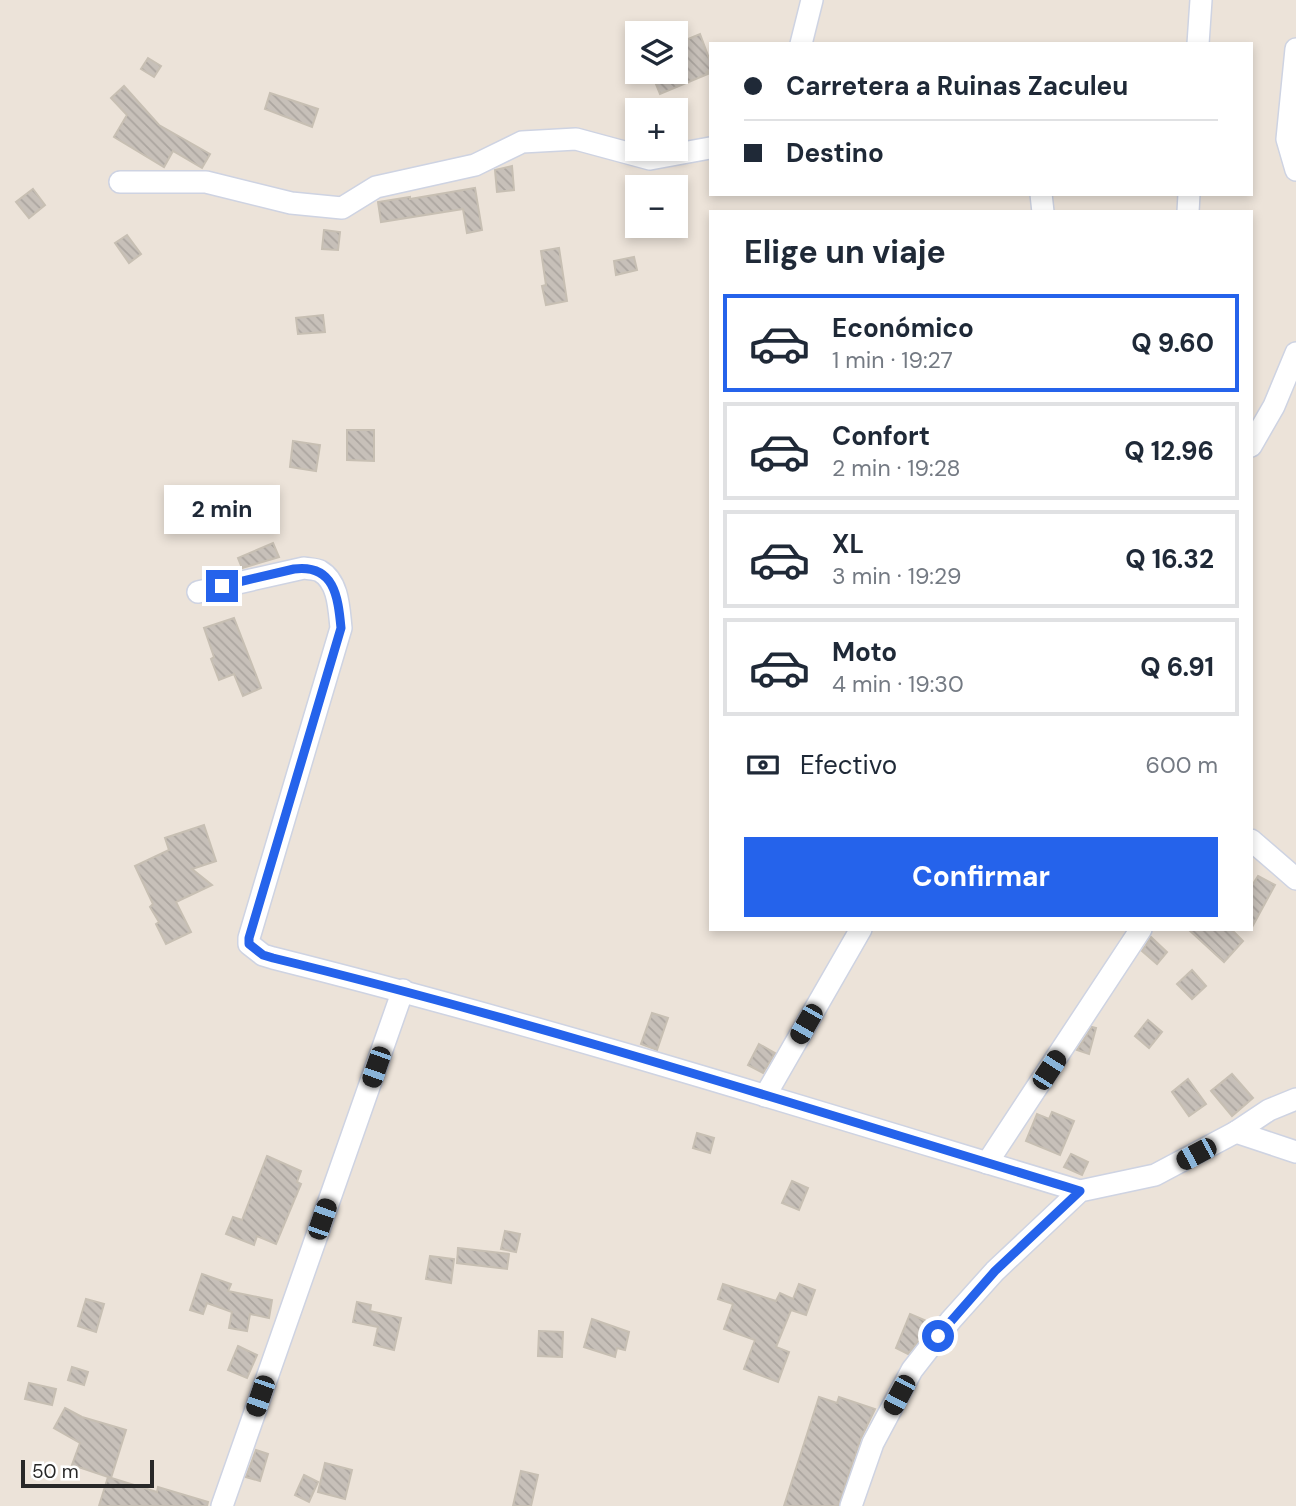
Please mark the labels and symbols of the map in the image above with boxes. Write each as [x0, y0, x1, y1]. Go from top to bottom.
callout: 2 min [164, 484, 280, 534]
route end [206, 570, 238, 602]
car [787, 1001, 826, 1047]
car [360, 1044, 393, 1090]
car [1029, 1047, 1070, 1093]
car [1173, 1135, 1220, 1173]
car [306, 1196, 339, 1242]
route start [922, 1320, 954, 1352]
car [880, 1372, 919, 1418]
car [244, 1373, 277, 1419]
scale bar [21, 1457, 154, 1489]

